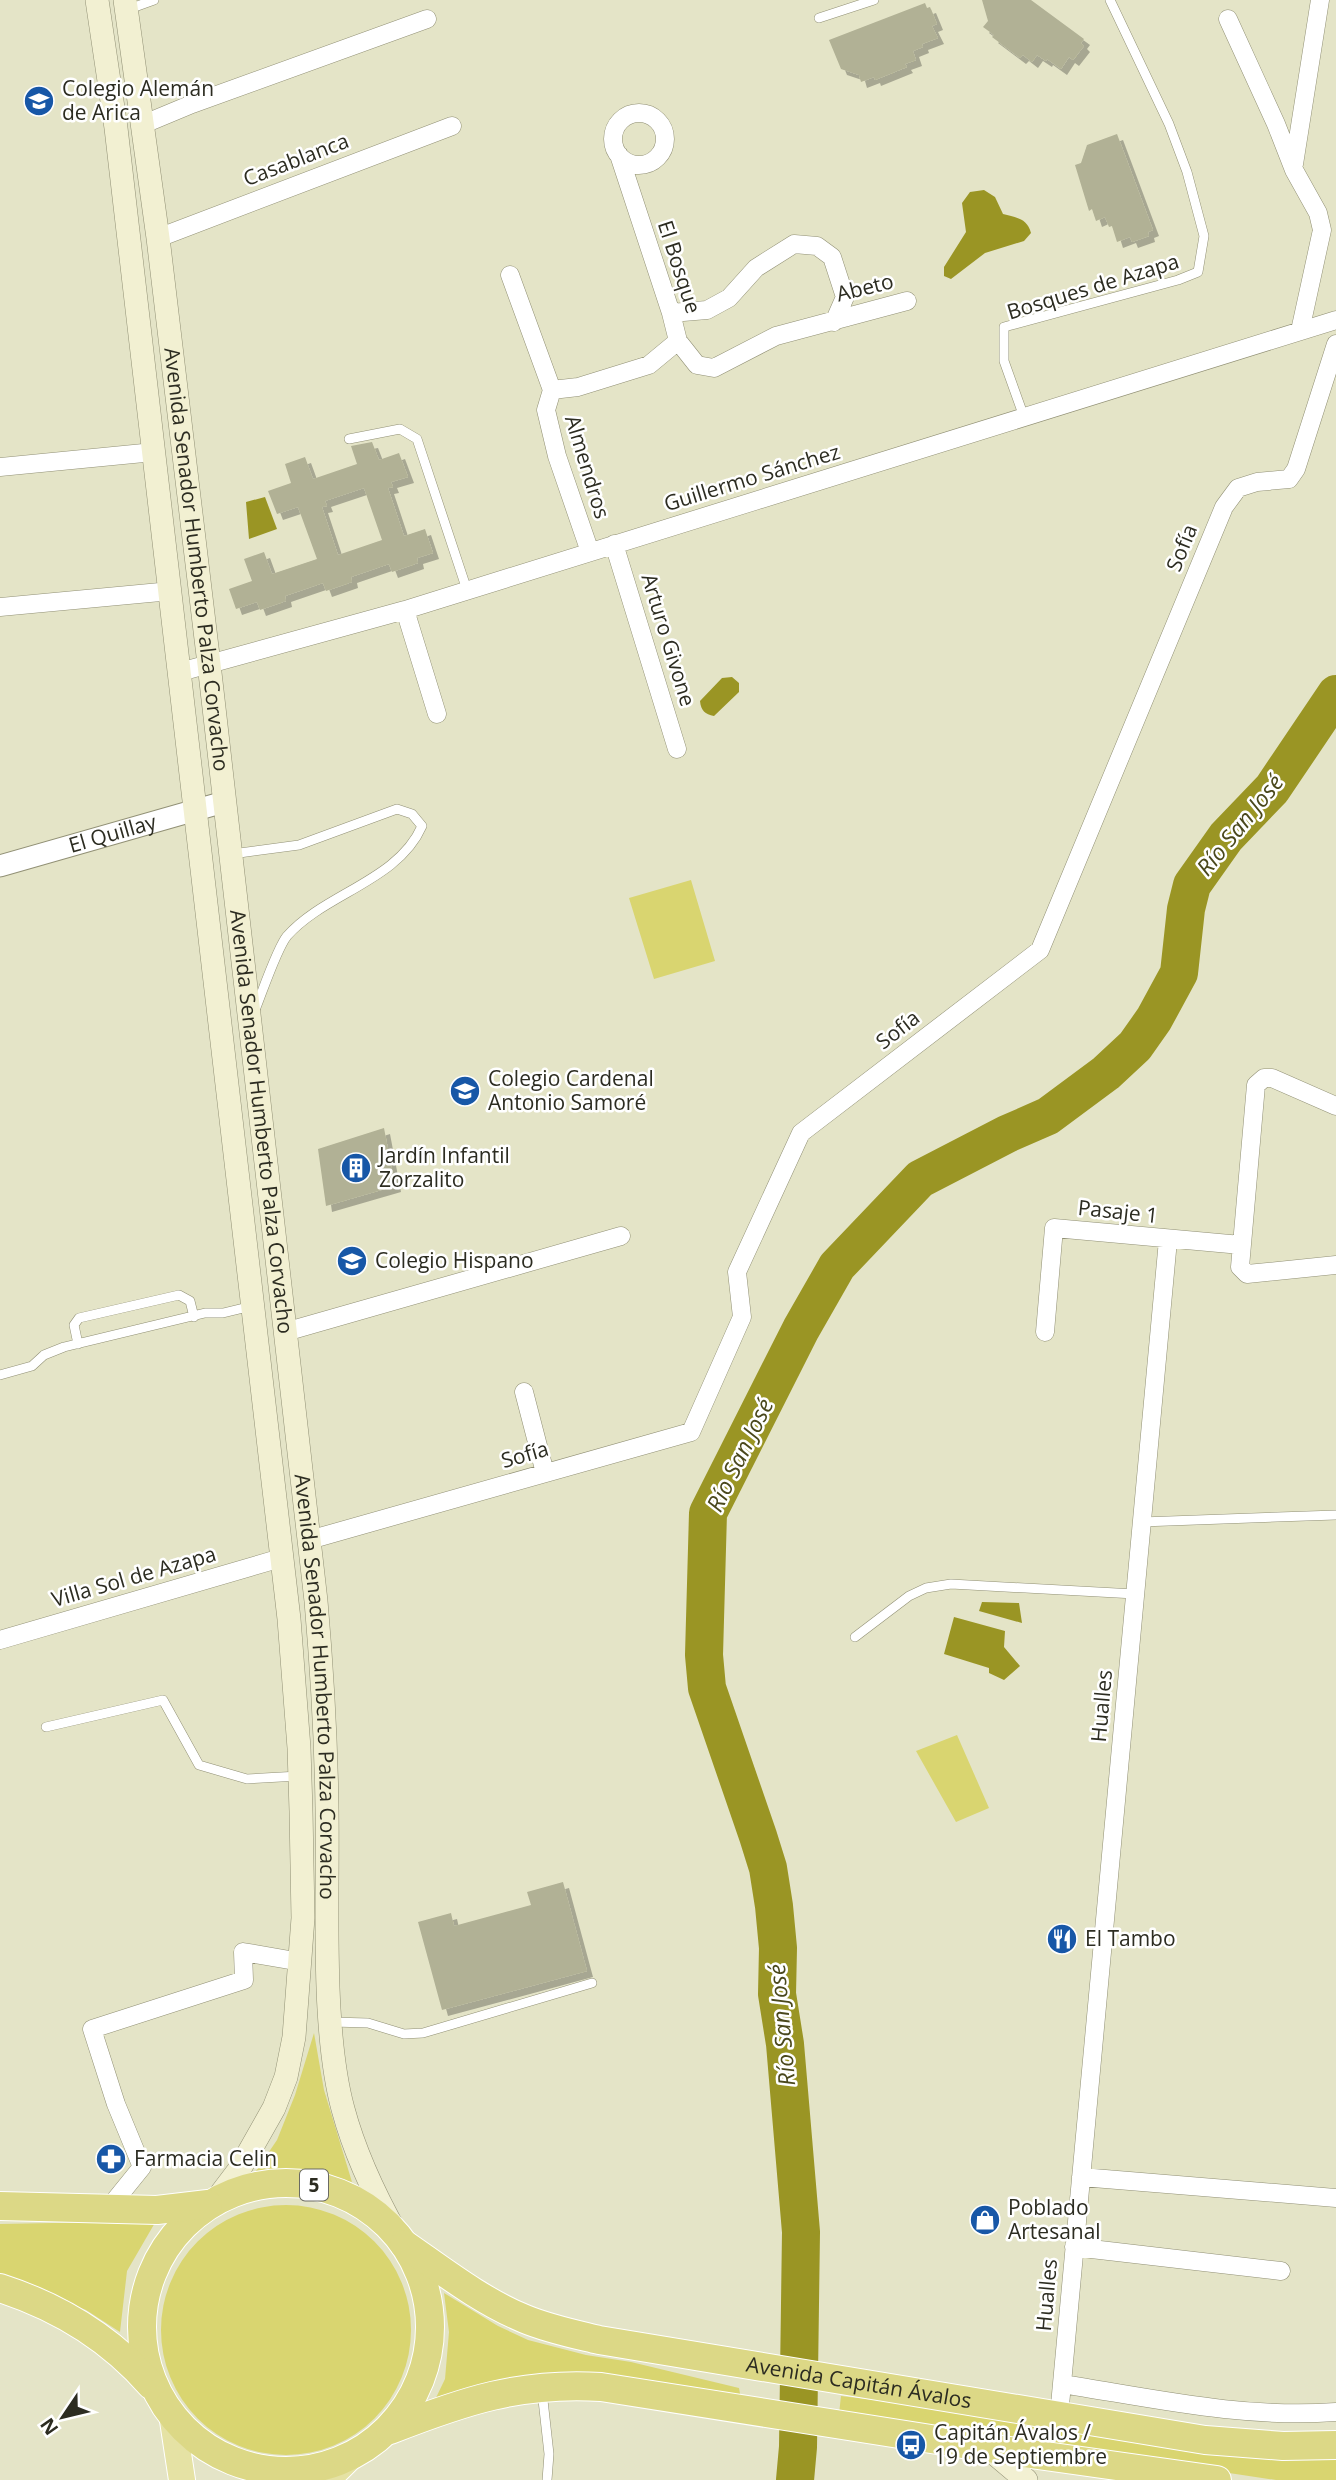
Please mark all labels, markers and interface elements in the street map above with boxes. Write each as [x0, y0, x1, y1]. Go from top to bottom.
place label: Colegio Alemán de Arica [62, 74, 214, 126]
school or university icon: Colegio Alemán de Arica [22, 84, 56, 118]
street label: Casablanca [239, 126, 352, 192]
street label: El Bosque [652, 217, 708, 317]
street label: Bosques de Azapa [1003, 247, 1182, 326]
street label: Abeto [833, 266, 896, 308]
street label: Avenida Senador Humberto Palza Corvacho [158, 346, 236, 773]
street label: Almendros [559, 412, 617, 522]
street label: Guillermo Sánchez [660, 437, 843, 517]
street label: Sofía [1159, 520, 1203, 575]
street label: Arturo Givone [636, 570, 702, 709]
water label: Río San José [1188, 766, 1290, 882]
street label: El Quillay [65, 807, 160, 859]
street label: Avenida Senador Humberto Palza Corvacho [224, 908, 300, 1335]
street label: Sofía [870, 1003, 925, 1055]
place label: Colegio Cardenal Antonio Samoré [488, 1064, 654, 1116]
school or university icon: Colegio Cardenal Antonio Samoré [448, 1074, 482, 1108]
place label: Jardín Infantil Zorzalito [377, 1141, 510, 1193]
building icon: Jardín Infantil Zorzalito [339, 1151, 373, 1185]
street label: Pasaje 1 [1077, 1193, 1160, 1229]
school or university icon: Colegio Hispano [335, 1244, 369, 1278]
place label: Colegio Hispano [375, 1246, 534, 1274]
water label: Río San José [698, 1392, 781, 1516]
street label: Sofía [498, 1434, 552, 1474]
street label: Avenida Senador Humberto Palza Corvacho [289, 1472, 342, 1900]
street label: Villa Sol de Azapa [48, 1539, 219, 1613]
street label: Hualles [1084, 1669, 1118, 1743]
restaurant icon: El Tambo [1045, 1922, 1079, 1956]
place label: El Tambo [1085, 1924, 1176, 1952]
water label: Río San José [760, 1962, 802, 2087]
pharmacy icon: Farmacia Celin [94, 2142, 128, 2176]
place label: Farmacia Celin [134, 2144, 277, 2172]
road number: 5 [300, 2170, 328, 2200]
place label: Poblado Artesanal [1008, 2193, 1101, 2245]
shop icon: Poblado Artesanal [968, 2203, 1002, 2237]
street label: Hualles [1029, 2258, 1063, 2332]
street label: Avenida Capitán Ávalos [744, 2350, 974, 2414]
north arrow [28, 2382, 98, 2452]
text: N [34, 2413, 64, 2441]
place label: Capitán Ávalos / 19 de Septiembre [934, 2418, 1107, 2470]
bus stop icon: Capitán Ávalos / 19 de Septiembre [894, 2428, 928, 2462]

